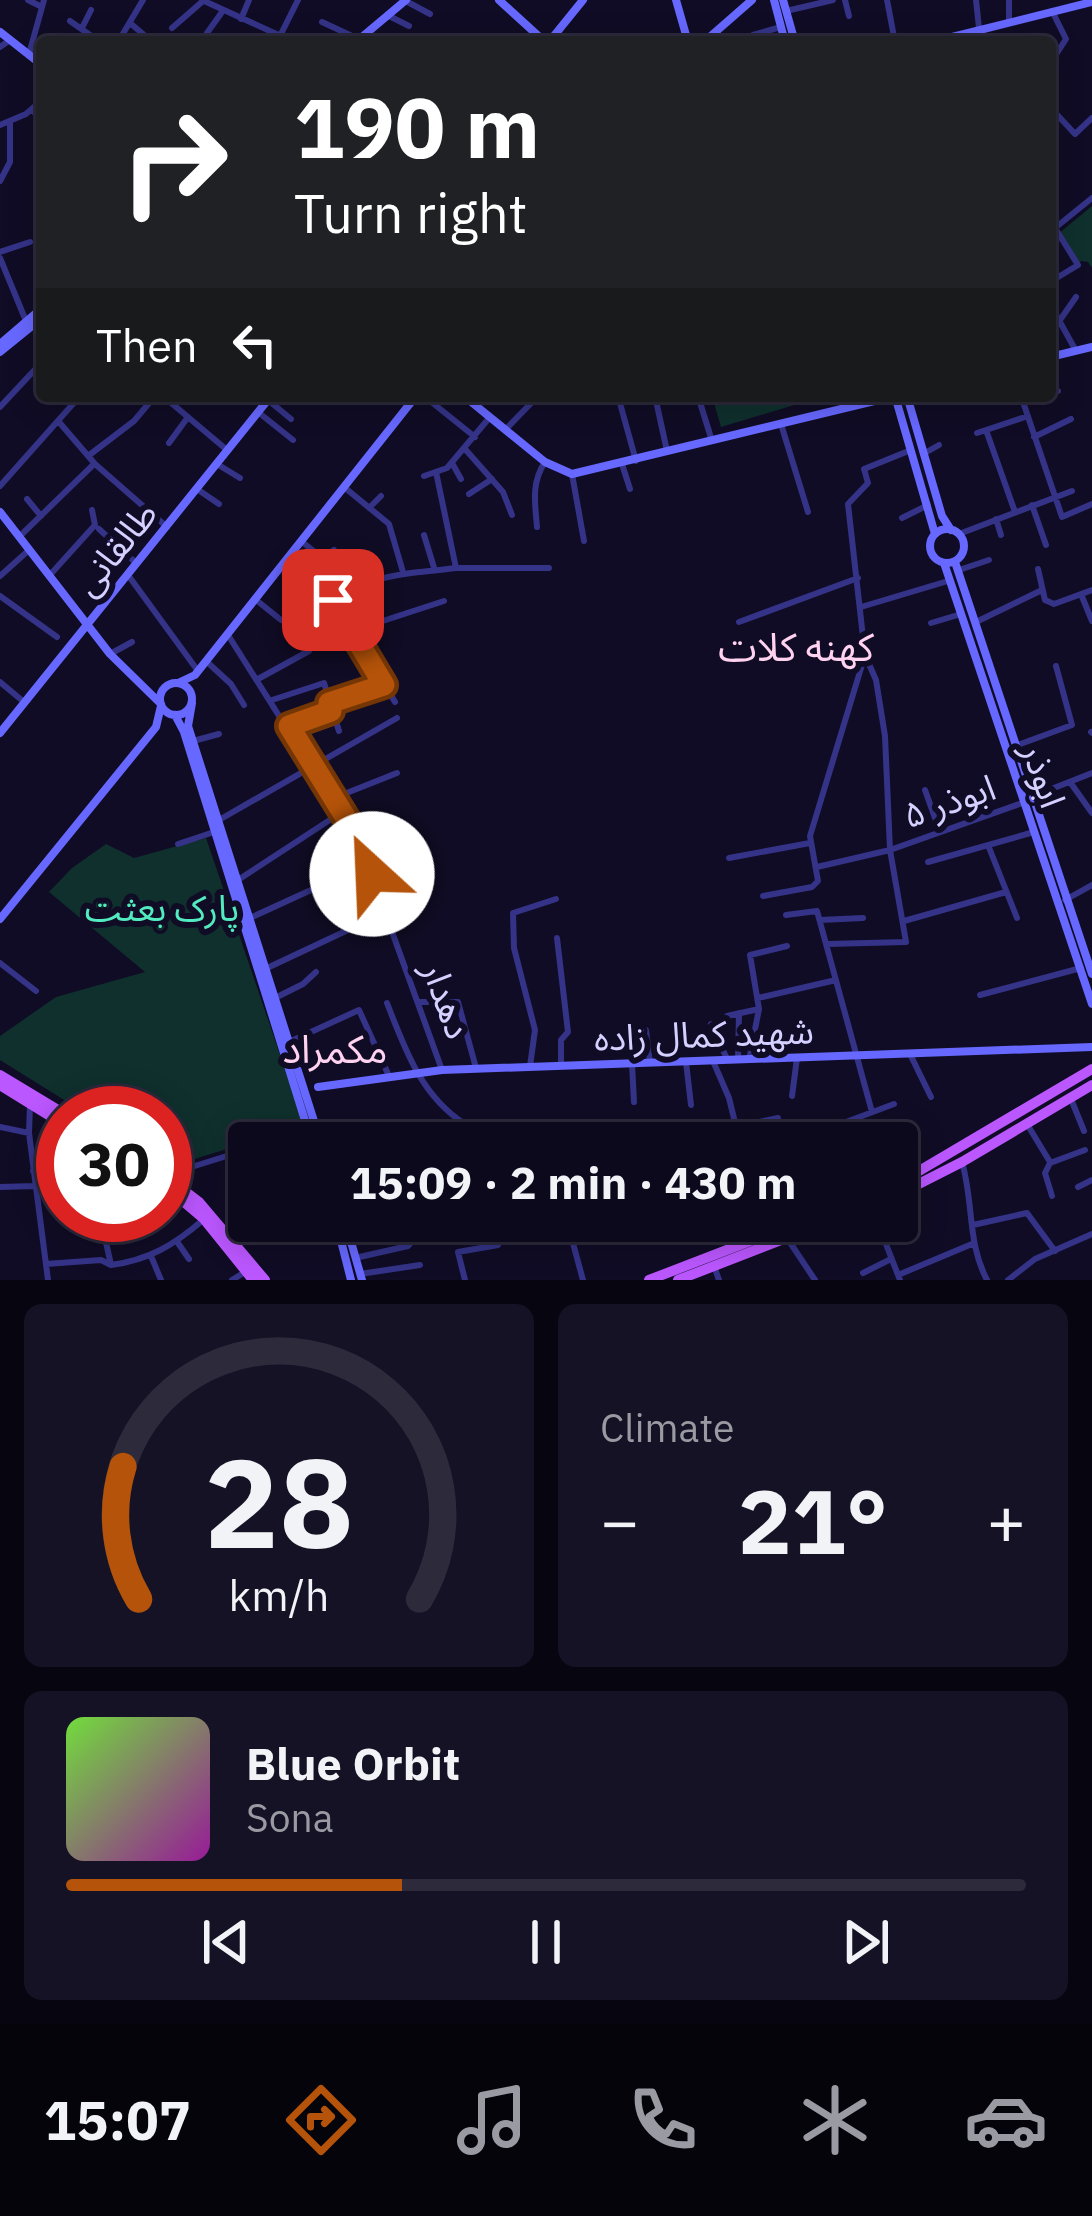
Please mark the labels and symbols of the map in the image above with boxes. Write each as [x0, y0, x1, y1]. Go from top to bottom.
street label: طالقانی [62, 491, 167, 605]
pin [282, 549, 384, 651]
district label: کهنه کلات [718, 621, 875, 672]
street label: ابوذر [1011, 735, 1077, 814]
street label: ابوذر ۵ [896, 763, 1001, 838]
position arrow [309, 811, 435, 937]
park label: پارک بعثت [85, 884, 239, 932]
street label: دهدار [412, 954, 483, 1045]
street label: شهید کمال زاده [593, 1006, 815, 1061]
district label: مکمراد [282, 1023, 388, 1074]
speed limit sign: 30 [36, 1086, 192, 1242]

